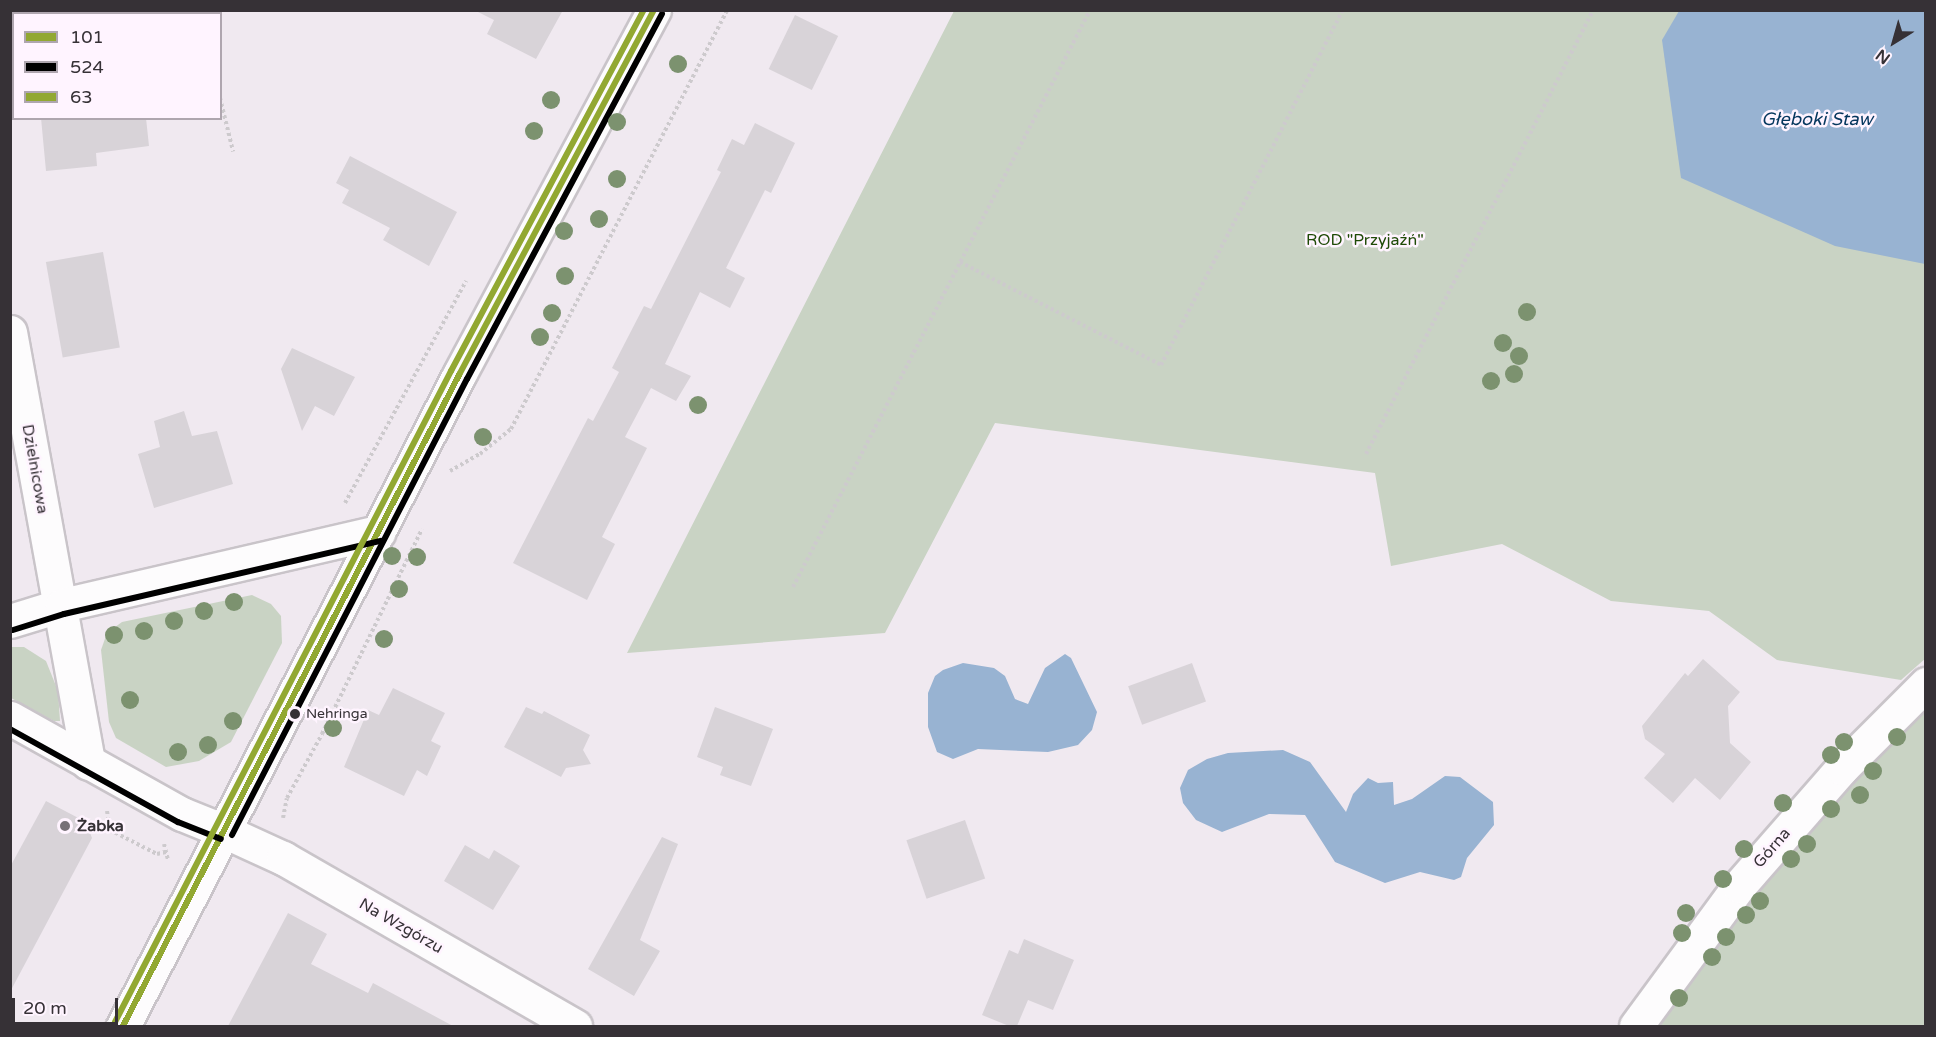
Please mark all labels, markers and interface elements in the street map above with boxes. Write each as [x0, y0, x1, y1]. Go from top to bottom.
legend [12, 12, 222, 120]
north arrow [1864, 12, 1924, 72]
text: 101 [70, 26, 104, 48]
text: N [1872, 45, 1894, 68]
text: 524 [70, 56, 104, 78]
text: 63 [70, 86, 93, 108]
water label: Głęboki Staw [1761, 108, 1873, 130]
park label: ROD "Przyjaźń" [1306, 230, 1424, 250]
street label: Dzielnicowa [18, 423, 52, 515]
place label: Nehringa [306, 706, 368, 722]
marker: Nehringa [289, 708, 301, 720]
place label: Żabka [77, 816, 124, 836]
marker: Żabka [58, 819, 72, 833]
street label: Górna [1749, 824, 1795, 872]
street label: Na Wzgórzu [356, 894, 446, 958]
scale bar [15, 986, 122, 1024]
text: 20 m [23, 997, 67, 1019]

